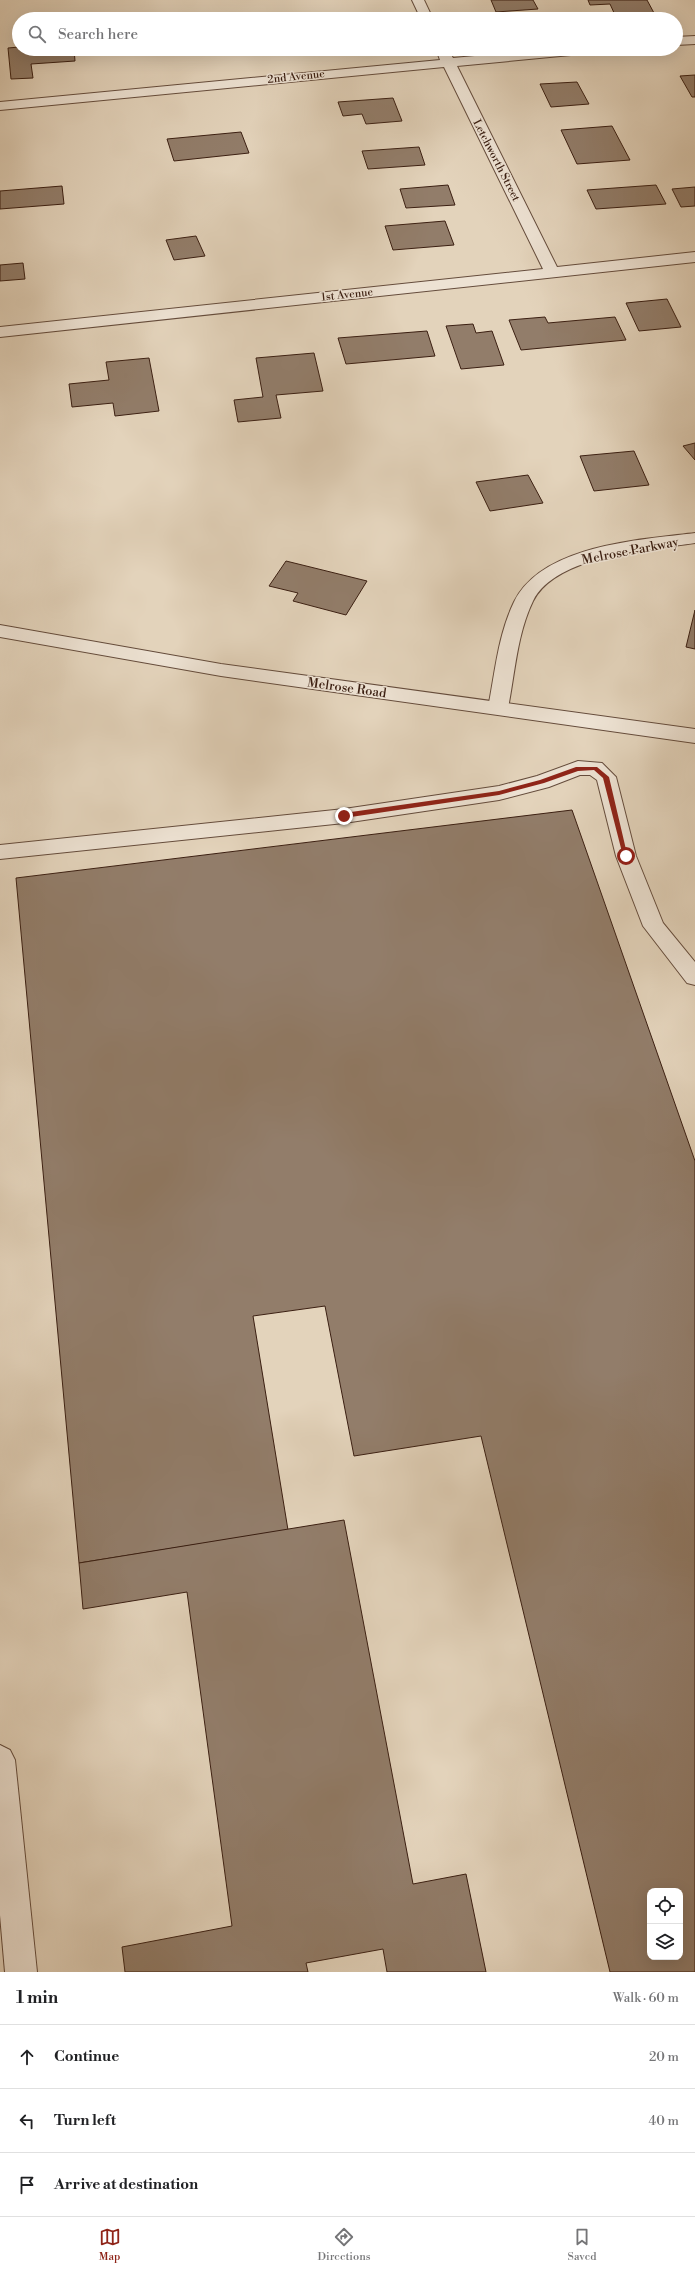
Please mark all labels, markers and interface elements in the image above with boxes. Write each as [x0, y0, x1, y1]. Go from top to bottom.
search box [12, 12, 683, 56]
icon: search [26, 23, 48, 45]
text: Search here [58, 25, 138, 44]
street label: 2nd Avenue [267, 67, 326, 87]
street label: Letchworth Street [469, 117, 523, 204]
street label: 1st Avenue [320, 285, 374, 305]
street label: Melrose Parkway [580, 534, 681, 568]
street label: Melrose Road [306, 675, 388, 702]
route end [335, 807, 353, 825]
route start [617, 847, 635, 865]
map controls [647, 1888, 683, 1960]
button: locate [647, 1888, 683, 1924]
button: layers [647, 1924, 683, 1960]
text: 1 min [16, 1987, 58, 2009]
text: Walk · 60 m [613, 1990, 679, 2006]
icon: ahead [16, 2046, 38, 2068]
text: Continue [54, 2047, 119, 2066]
text: 20 m [649, 2049, 679, 2065]
icon: left [16, 2110, 38, 2132]
text: Turn left [54, 2111, 116, 2130]
text: 40 m [649, 2113, 679, 2129]
icon: arrive [16, 2174, 38, 2196]
text: Arrive at destination [54, 2175, 198, 2194]
tab: Map [99, 2226, 121, 2264]
tab: Directions [318, 2226, 371, 2264]
tab: Saved [568, 2226, 596, 2264]

